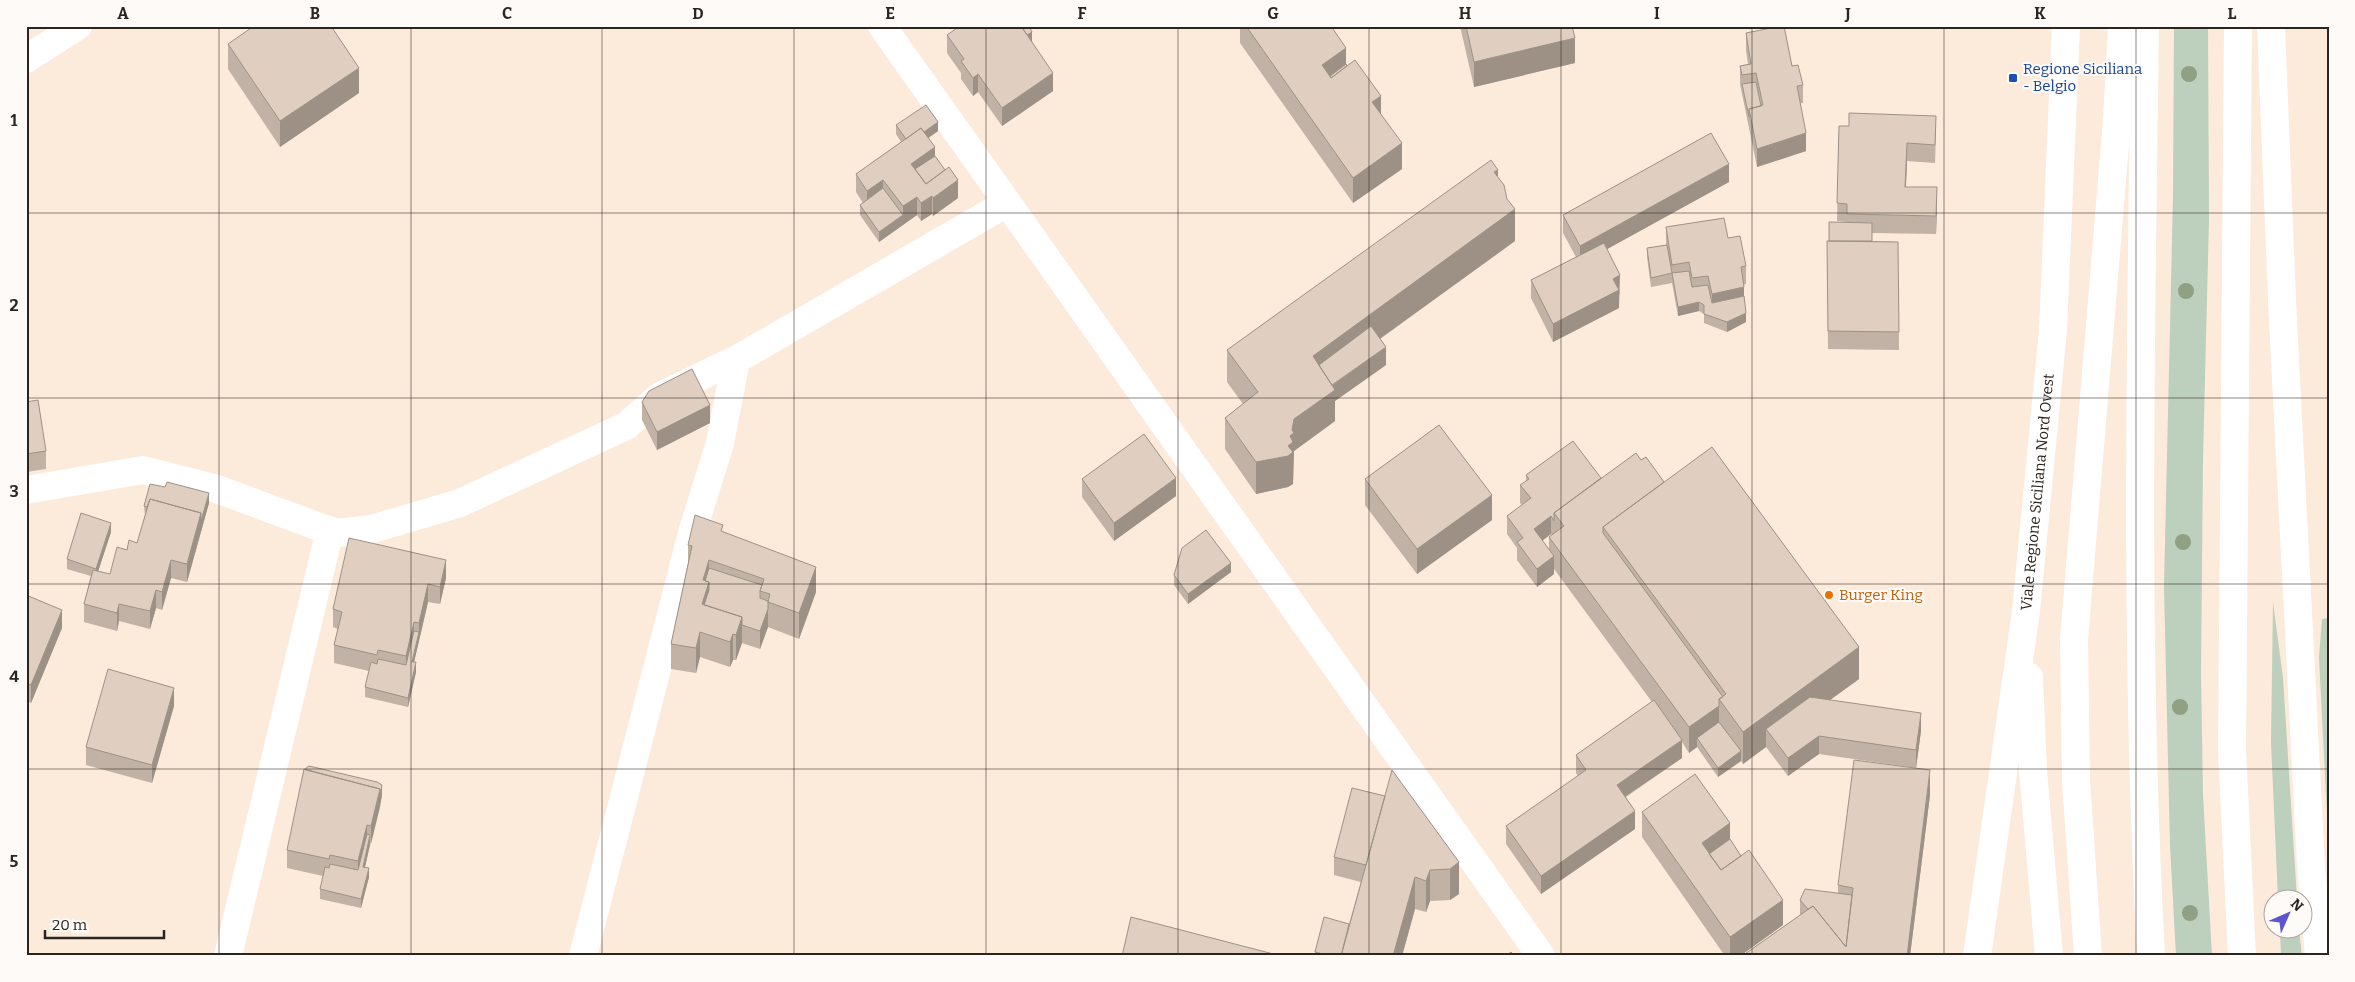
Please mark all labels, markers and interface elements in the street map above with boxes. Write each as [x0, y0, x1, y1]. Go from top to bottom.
text: A [117, 4, 129, 23]
text: B [310, 4, 320, 23]
text: C [502, 4, 512, 23]
text: D [692, 4, 704, 23]
text: E [885, 4, 895, 23]
text: F [1078, 4, 1087, 23]
text: G [1267, 4, 1279, 23]
text: H [1459, 4, 1472, 23]
text: I [1654, 4, 1660, 23]
text: J [1844, 4, 1851, 23]
text: K [2034, 4, 2046, 23]
text: L [2228, 4, 2237, 23]
place label: Regione Siciliana - Belgio [2023, 60, 2142, 95]
marker: Regione Siciliana - Belgio [2007, 72, 2019, 84]
text: 1 [11, 111, 18, 130]
text: 2 [9, 296, 19, 315]
street label: Viale Regione Siciliana Nord Ovest [2017, 372, 2058, 611]
text: 3 [9, 482, 19, 501]
place label: Burger King [1839, 586, 1923, 604]
marker: Burger King [1823, 589, 1835, 601]
text: 4 [9, 667, 19, 686]
text: 5 [10, 852, 19, 871]
north arrow [2262, 890, 2312, 940]
text: N [2287, 895, 2307, 915]
scale bar [45, 907, 164, 939]
text: 20 m [52, 916, 88, 934]

